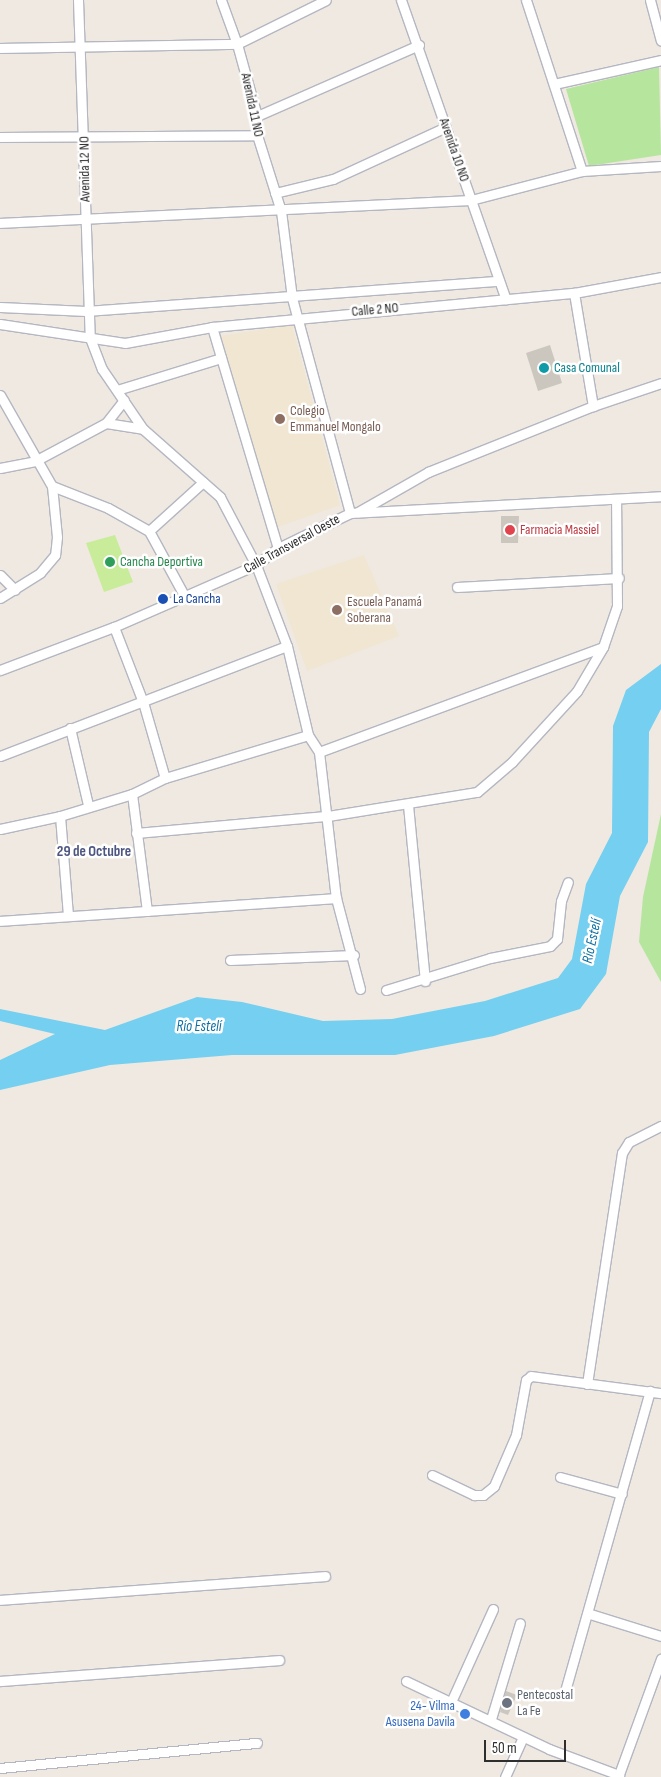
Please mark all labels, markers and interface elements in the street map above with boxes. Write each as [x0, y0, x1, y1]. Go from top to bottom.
street label: Avenida 11 NO [237, 72, 267, 138]
street label: Avenida 10 NO [435, 116, 473, 184]
street label: Avenida 12 NO [76, 136, 94, 202]
street label: Calle 2 NO [351, 300, 399, 320]
place label: Casa Comunal [554, 360, 620, 376]
marker: Casa Comunal [538, 362, 550, 374]
place label: Colegio Emmanuel Mongalo [290, 403, 381, 436]
marker: Colegio Emmanuel Mongalo [274, 413, 286, 425]
street label: Calle Transversal Oeste [241, 511, 343, 577]
place label: Farmacia Massiel [520, 522, 599, 538]
marker: Farmacia Massiel [504, 524, 516, 536]
place label: Cancha Deportiva [120, 554, 203, 570]
marker: Cancha Deportiva [104, 556, 116, 568]
place label: La Cancha [173, 591, 221, 607]
marker: La Cancha [157, 593, 169, 605]
place label: Escuela Panamá Soberana [347, 594, 422, 626]
marker: Escuela Panamá Soberana [331, 604, 343, 616]
district label: 29 de Octubre [57, 843, 131, 861]
water label: Río Estelí [579, 917, 605, 965]
water label: Río Estelí [177, 1018, 221, 1036]
place label: Pentecostal La Fe [517, 1687, 573, 1720]
marker: Pentecostal La Fe [501, 1697, 513, 1709]
place label: 24- Vilma Asusena Davila [386, 1698, 455, 1730]
marker: 24- Vilma Asusena Davila [459, 1708, 471, 1720]
scale bar [486, 1730, 568, 1762]
text: 50 m [492, 1739, 517, 1758]

